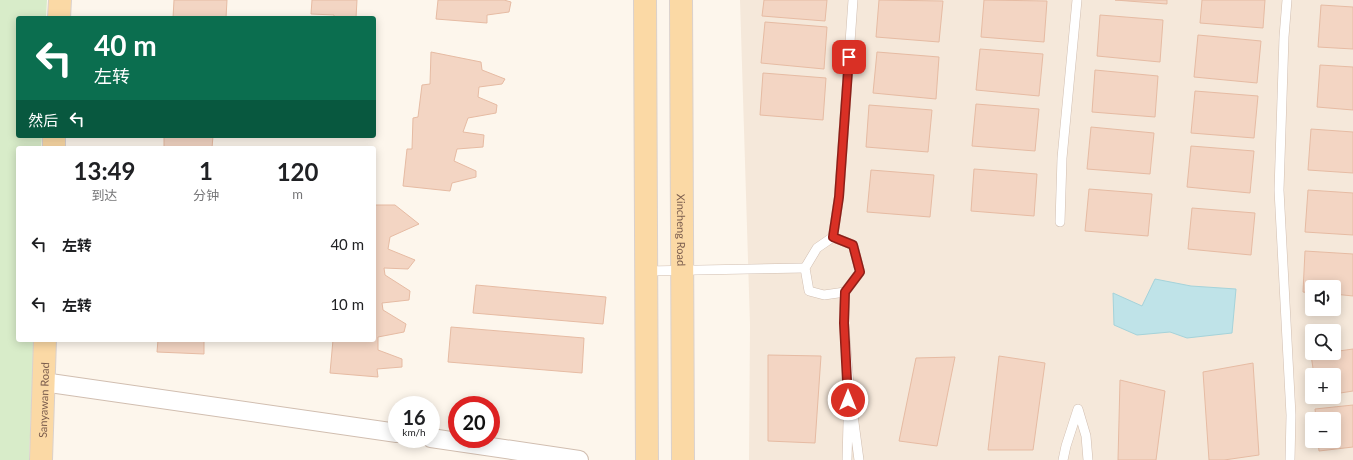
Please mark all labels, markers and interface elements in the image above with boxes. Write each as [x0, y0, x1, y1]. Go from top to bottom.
text: 40 m [94, 28, 157, 62]
icon: left [28, 32, 80, 84]
pin [832, 40, 866, 74]
icon: arrive [838, 46, 860, 68]
text: 左转 [94, 65, 130, 87]
icon: left [66, 108, 88, 130]
text: 然后 [28, 111, 58, 129]
text: 13:49 [74, 156, 135, 185]
text: 1 [199, 156, 213, 185]
text: 120 [277, 157, 318, 186]
text: m [292, 186, 303, 202]
text: 到达 [92, 187, 118, 203]
text: 分钟 [193, 187, 219, 203]
street label: Xincheng Road [675, 194, 689, 266]
icon: left [28, 233, 50, 255]
text: 40 m [330, 235, 364, 253]
text: 左转 [62, 236, 92, 254]
map controls [1305, 280, 1341, 448]
button: sound [1305, 280, 1341, 316]
icon: left [28, 293, 50, 315]
text: 10 m [330, 295, 364, 313]
text: 左转 [62, 296, 92, 314]
button: search [1305, 324, 1341, 360]
street label: Sanyawan Road [35, 362, 51, 438]
button: + [1305, 368, 1341, 404]
position arrow [827, 379, 869, 421]
speed limit sign: 20 [448, 396, 500, 448]
text: 16 [402, 405, 426, 429]
button: − [1305, 412, 1341, 448]
text: km/h [402, 426, 426, 438]

